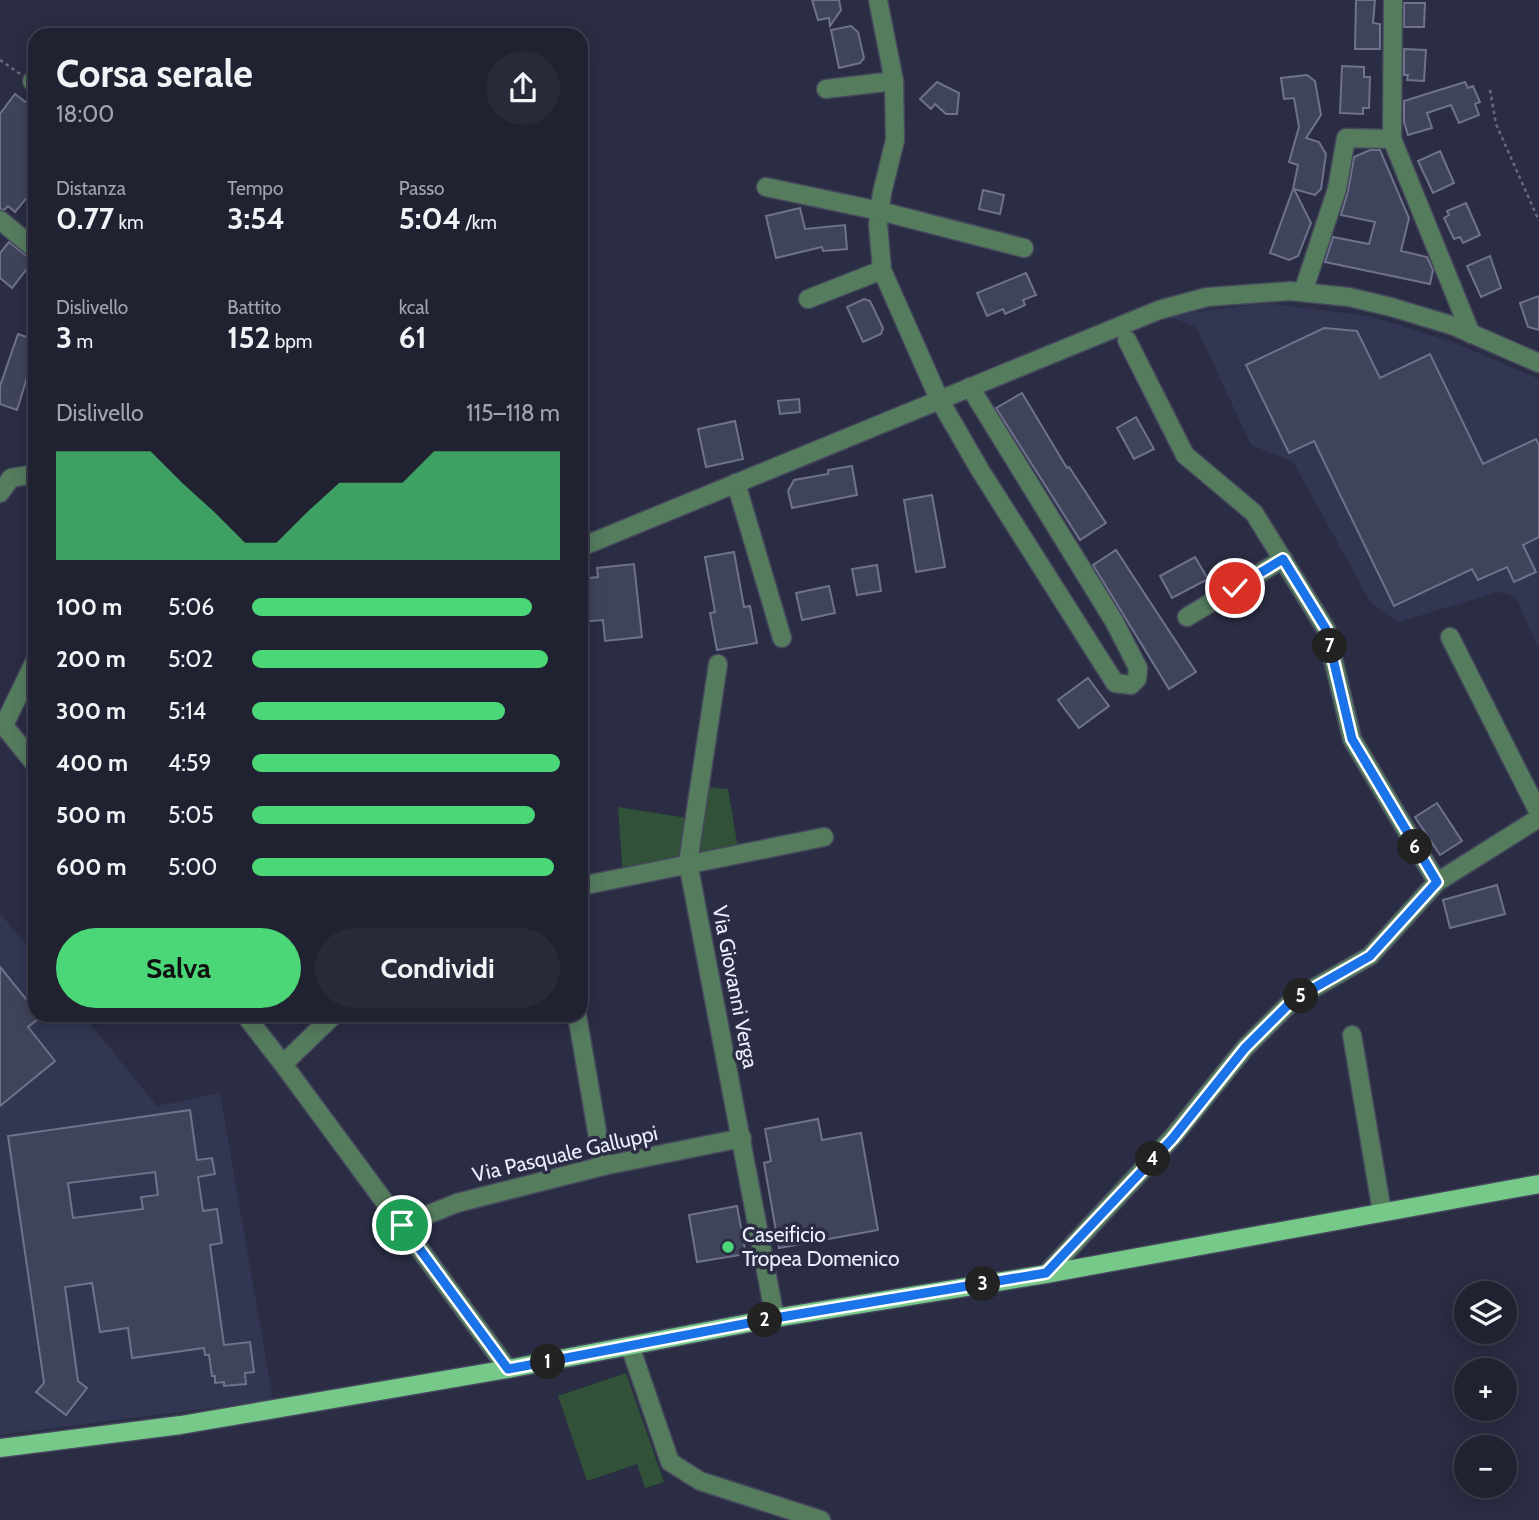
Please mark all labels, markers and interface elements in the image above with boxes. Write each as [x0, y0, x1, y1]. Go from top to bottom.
text: Corsa serale [56, 50, 253, 97]
button: share [486, 51, 560, 125]
text: 18:00 [56, 100, 114, 128]
text: Distanza [56, 177, 126, 200]
text: Tempo [227, 177, 283, 200]
text: Passo [399, 177, 445, 200]
text: 0.77 [56, 200, 114, 237]
text: 3:54 [227, 200, 285, 237]
text: 5:04 [399, 200, 461, 237]
text: km [114, 211, 144, 234]
text: /km [461, 211, 497, 234]
text: Dislivello [56, 296, 128, 319]
text: Battito [227, 296, 281, 319]
text: kcal [399, 296, 429, 319]
text: 3 [56, 319, 72, 356]
text: 152 [227, 319, 270, 356]
text: 61 [399, 319, 427, 356]
text: m [72, 330, 93, 353]
text: bpm [270, 330, 312, 353]
text: Dislivello [56, 399, 144, 427]
text: 115–118 m [466, 399, 560, 427]
pin [1205, 558, 1265, 618]
icon: check [1216, 569, 1254, 607]
text: 100 m [56, 593, 122, 621]
text: 5:06 [168, 593, 214, 621]
pin: 7 [1312, 628, 1348, 664]
text: 7 [1325, 634, 1334, 657]
text: 200 m [56, 645, 126, 673]
text: 5:02 [168, 645, 213, 673]
text: 300 m [56, 697, 126, 725]
text: 5:14 [168, 697, 206, 725]
text: 400 m [56, 749, 128, 777]
text: 4:59 [168, 749, 212, 777]
text: 500 m [56, 801, 126, 829]
text: 5:05 [168, 801, 214, 829]
pin: 6 [1398, 830, 1432, 864]
text: 6 [1409, 835, 1420, 858]
text: 600 m [56, 853, 127, 881]
text: 5:00 [168, 853, 217, 881]
street label: Via Giovanni Verga [707, 903, 764, 1070]
button: Salva [56, 928, 301, 1008]
button: Condividi [315, 928, 560, 1008]
pin: 5 [1284, 978, 1318, 1014]
text: 5 [1295, 984, 1306, 1007]
street label: Via Pasquale Galluppi [470, 1120, 660, 1187]
pin: 4 [1136, 1142, 1170, 1176]
text: 4 [1147, 1147, 1158, 1170]
pin [372, 1195, 432, 1255]
icon: arrive [383, 1206, 421, 1244]
place label: Caseificio Tropea Domenico [742, 1222, 900, 1271]
marker: Caseificio Tropea Domenico [720, 1239, 736, 1255]
pin: 3 [965, 1266, 1000, 1302]
text: 3 [977, 1272, 988, 1295]
map controls [1454, 1281, 1517, 1498]
button: layers [1454, 1281, 1517, 1344]
pin: 2 [748, 1302, 782, 1338]
text: 2 [759, 1308, 770, 1331]
pin: 1 [530, 1344, 566, 1380]
text: 1 [544, 1350, 551, 1373]
button: + [1454, 1358, 1517, 1421]
button: − [1454, 1435, 1517, 1498]

